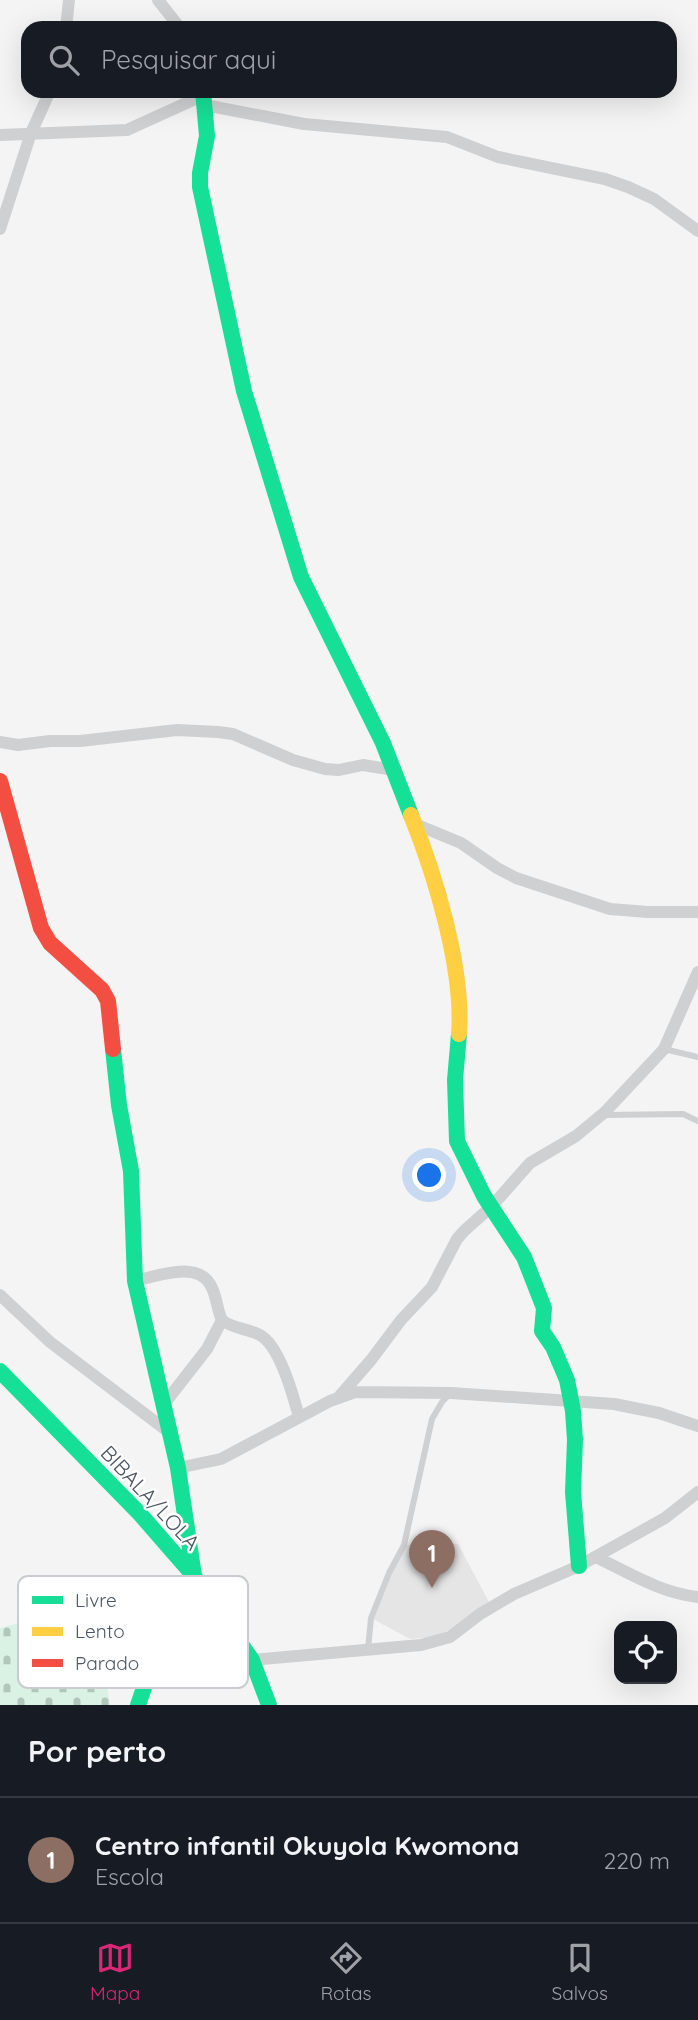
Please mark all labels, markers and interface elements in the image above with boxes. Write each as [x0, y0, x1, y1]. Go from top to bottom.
search box [21, 21, 677, 98]
icon: search [45, 41, 83, 79]
text: Pesquisar aqui [101, 43, 276, 76]
your location [412, 1158, 446, 1192]
street label: BIBALA/LOLA [96, 1440, 206, 1555]
pin: 1 [409, 1530, 455, 1588]
legend [18, 1576, 248, 1688]
text: Livre [75, 1588, 117, 1612]
text: Lento [75, 1619, 125, 1643]
map controls [614, 1621, 677, 1684]
button: locate [614, 1621, 677, 1684]
text: Parado [75, 1651, 139, 1675]
text: Por perto [28, 1732, 166, 1770]
text: Centro infantil Okuyola Kwomona [95, 1829, 519, 1862]
text: 1 [47, 1846, 55, 1875]
text: 220 m [604, 1846, 670, 1875]
text: Escola [95, 1862, 164, 1891]
tab: Mapa [90, 1939, 140, 2005]
tab: Rotas [320, 1939, 371, 2005]
tab: Salvos [551, 1939, 608, 2005]

